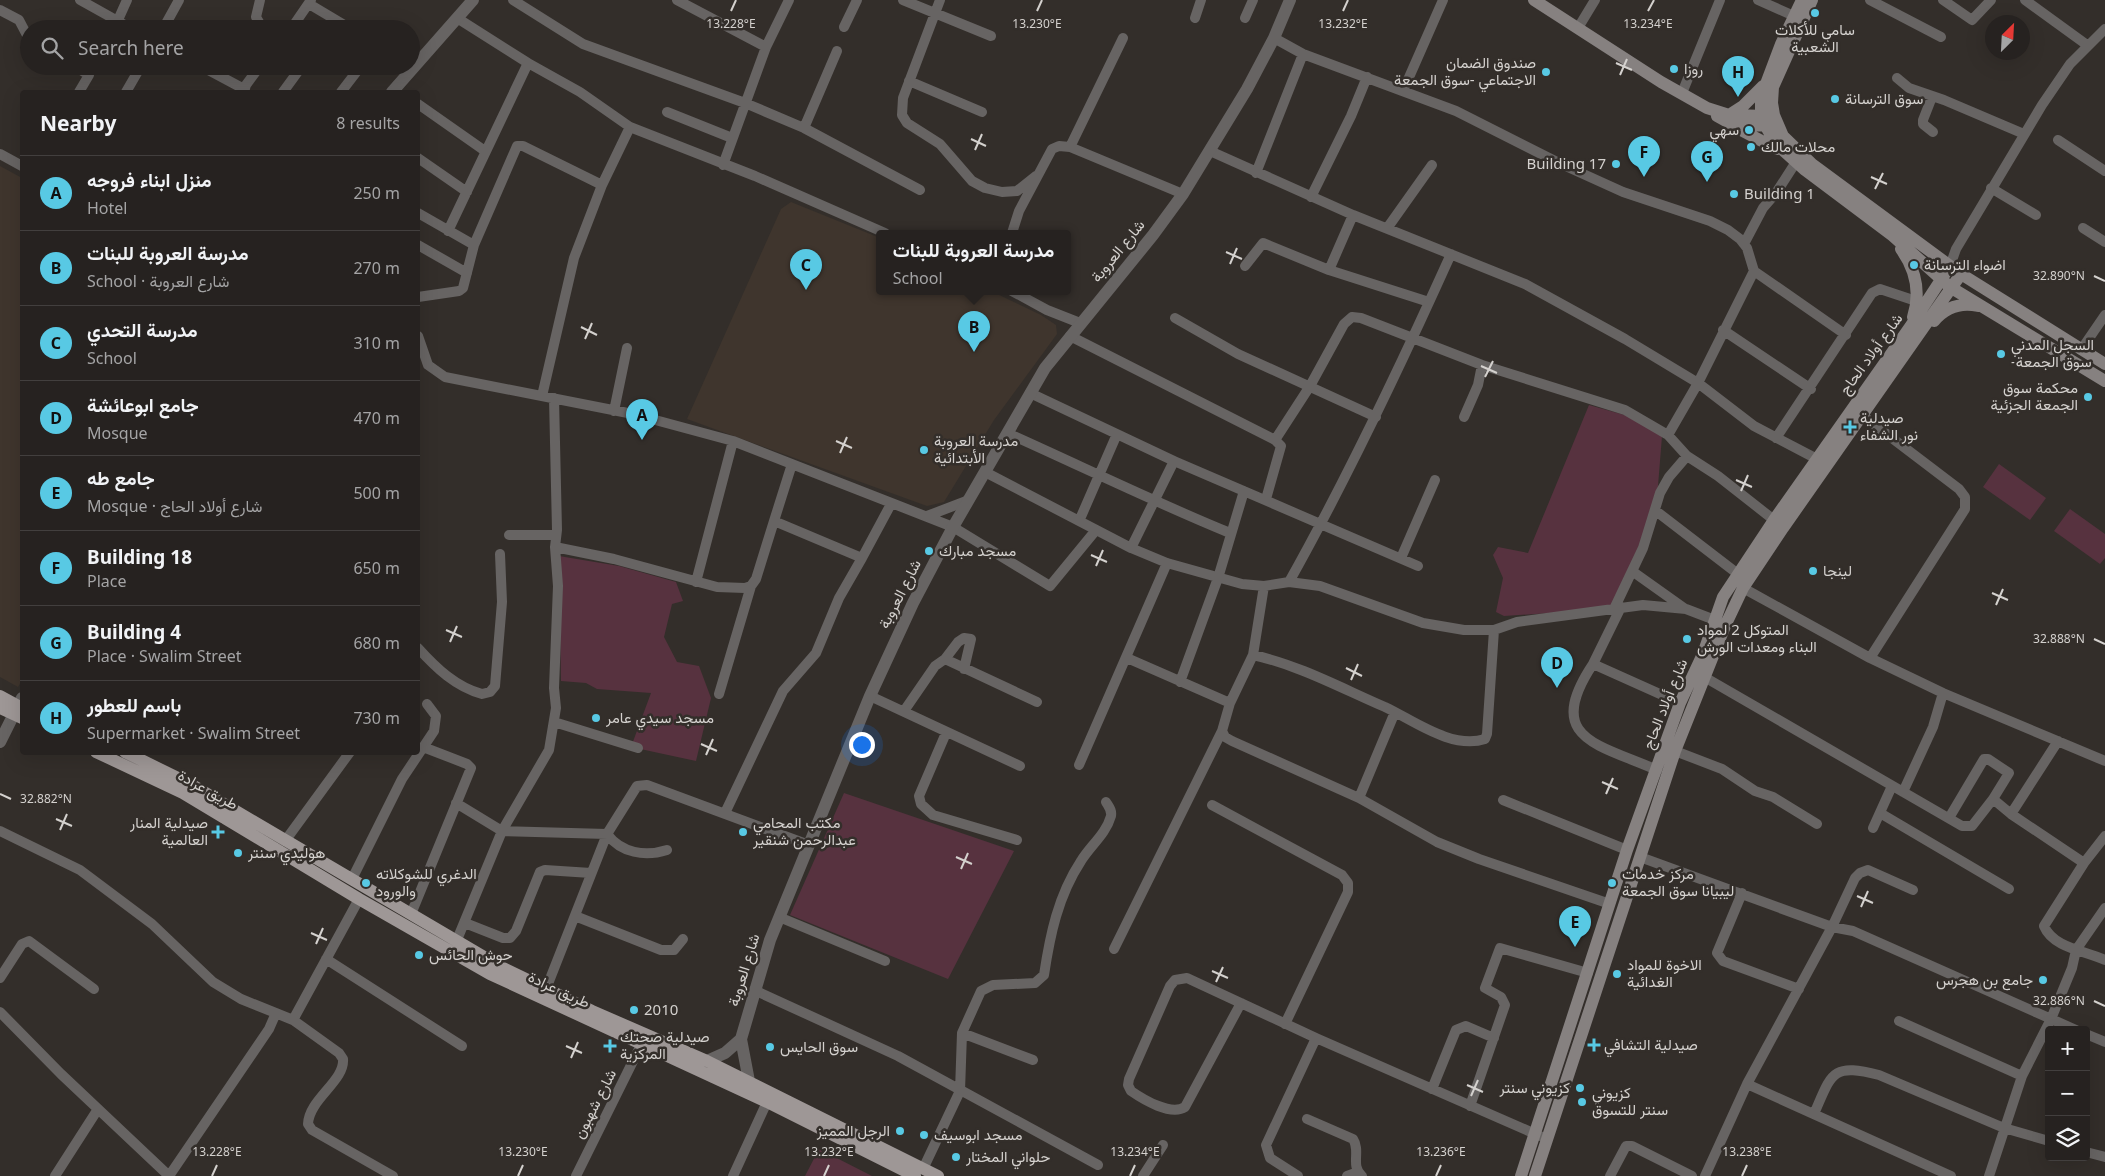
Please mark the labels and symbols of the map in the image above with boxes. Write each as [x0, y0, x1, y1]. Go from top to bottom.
marker: سامي للأكلات الشعبية [1809, 7, 1821, 19]
text: 13.228°E [706, 15, 756, 32]
text: 13.230°E [1012, 15, 1062, 32]
text: 13.232°E [1318, 15, 1368, 32]
text: 13.234°E [1623, 15, 1673, 32]
north arrow [1985, 15, 2030, 60]
place label: سامي للأكلات الشعبية [1775, 19, 1855, 56]
place label: صندوق الضمان الاجتماعي -سوق الجمعة [1394, 52, 1536, 93]
pin: H [1722, 56, 1754, 97]
place label: روزا [1684, 58, 1703, 78]
marker: روزا [1668, 63, 1680, 75]
marker: صندوق الضمان الاجتماعي -سوق الجمعة [1540, 66, 1552, 78]
place label: سوق الترسانة [1845, 88, 1924, 108]
marker: سوق الترسانة [1829, 93, 1841, 105]
place label: سهي [1709, 119, 1739, 143]
marker: سهي [1743, 124, 1755, 136]
pin: F [1628, 136, 1660, 177]
place label: محلات مالك [1761, 136, 1835, 156]
pin: G [1691, 141, 1723, 182]
marker: محلات مالك [1745, 141, 1757, 153]
place label: Building 17 [1527, 153, 1606, 173]
marker: Building 17 [1610, 158, 1622, 170]
place label: Building 1 [1744, 183, 1815, 203]
marker: Building 1 [1728, 188, 1740, 200]
street label: شارع العروبة [1086, 215, 1150, 287]
pin: C [790, 249, 822, 290]
place label: اضواء الترسانة [1924, 254, 2006, 274]
marker: اضواء الترسانة [1908, 259, 1920, 271]
text: 32.890°N [2033, 267, 2085, 284]
street label: شارع أولاد الحاج [1834, 309, 1908, 399]
pin: B [958, 311, 990, 352]
place label: السجل المدني -سوق الجمعة [2011, 334, 2094, 371]
marker: السجل المدني -سوق الجمعة [1995, 348, 2007, 360]
place label: محكمة سوق الجمعة الجزئية [1991, 377, 2078, 414]
marker: محكمة سوق الجمعة الجزئية [2082, 391, 2094, 403]
pin: A [626, 399, 658, 440]
place label: صيدلية نور الشفاء [1860, 407, 1918, 444]
marker: صيدلية نور الشفاء [1844, 421, 1856, 433]
place label: مدرسة العروبة الأبتدائية [934, 430, 1018, 467]
marker: مدرسة العروبة الأبتدائية [918, 444, 930, 456]
place label: مسجد مبارك [939, 540, 1016, 560]
marker: مسجد مبارك [923, 545, 935, 557]
street label: شارع العروبة [873, 555, 927, 632]
place label: لينجا [1823, 560, 1852, 580]
marker: لينجا [1807, 565, 1819, 577]
place label: المتوكل 2 لمواد البناء ومعدات الورش [1697, 619, 1817, 657]
text: 32.888°N [2033, 630, 2085, 647]
marker: المتوكل 2 لمواد البناء ومعدات الورش [1681, 633, 1693, 645]
pin: D [1541, 647, 1573, 688]
street label: شارع أولاد الحاج [1637, 655, 1693, 753]
place label: مسجد سيدي عامر [605, 707, 714, 731]
marker: مسجد سيدي عامر [590, 712, 602, 724]
your location [849, 732, 875, 758]
street label: طريق عرادة [174, 764, 242, 815]
text: 32.882°N [20, 790, 72, 807]
place label: صيدلية المنار العالمية [129, 812, 208, 849]
place label: مكتب المحامي عبدالرحمن شنقير [752, 812, 856, 850]
marker: صيدلية المنار العالمية [212, 826, 224, 838]
marker: مكتب المحامي عبدالرحمن شنقير [737, 826, 749, 838]
place label: هوليدي سنتر [247, 842, 325, 866]
marker: هوليدي سنتر [232, 847, 244, 859]
place label: الدغري للشوكلاته والورود [376, 863, 477, 900]
place label: مركز خدمات ليبيانا سوق الجمعة [1622, 863, 1734, 900]
marker: الدغري للشوكلاته والورود [360, 877, 372, 889]
marker: مركز خدمات ليبيانا سوق الجمعة [1606, 877, 1618, 889]
pin: E [1559, 906, 1591, 947]
street label: شارع العروبة [723, 931, 766, 1009]
place label: حوش الحائس [429, 944, 512, 965]
marker: حوش الحائس [413, 949, 425, 961]
place label: الاخوة للمواد الغدائية [1627, 954, 1702, 991]
street label: طريق عرادة [525, 966, 594, 1013]
marker: الاخوة للمواد الغدائية [1611, 968, 1623, 980]
place label: جامع بن هجرس [1936, 969, 2033, 991]
marker: جامع بن هجرس [2037, 974, 2049, 986]
text: 32.886°N [2033, 992, 2085, 1009]
place label: 2010 [644, 999, 678, 1019]
marker: 2010 [628, 1004, 640, 1016]
place label: صيدلية صحتك المركزية [620, 1026, 710, 1063]
place label: صيدلية التشافي [1604, 1034, 1698, 1058]
place label: سوق الحايس [780, 1036, 858, 1057]
marker: صيدلية التشافي [1588, 1039, 1600, 1051]
marker: صيدلية صحتك المركزية [604, 1040, 616, 1052]
marker: سوق الحايس [764, 1041, 776, 1053]
street label: شارع شهبون [568, 1065, 622, 1143]
place label: كزيوني سنتر [1498, 1077, 1570, 1101]
marker: كزيوني سنتر [1574, 1082, 1586, 1094]
place label: كزيوني سنتر للتسوق [1592, 1082, 1668, 1119]
marker: كزيوني سنتر للتسوق [1576, 1096, 1588, 1108]
place label: الرجل المميز [816, 1120, 890, 1140]
place label: مسجد ابوسيف [934, 1124, 1023, 1144]
marker: الرجل المميز [894, 1125, 906, 1137]
marker: مسجد ابوسيف [918, 1129, 930, 1141]
text: 13.228°E [192, 1143, 242, 1160]
text: 13.230°E [498, 1143, 548, 1160]
text: 13.232°E [804, 1143, 854, 1160]
text: 13.234°E [1110, 1143, 1160, 1160]
text: 13.236°E [1416, 1143, 1466, 1160]
text: 13.238°E [1722, 1143, 1772, 1160]
place label: حلواني المختار [965, 1146, 1050, 1170]
marker: حلواني المختار [950, 1151, 962, 1163]

